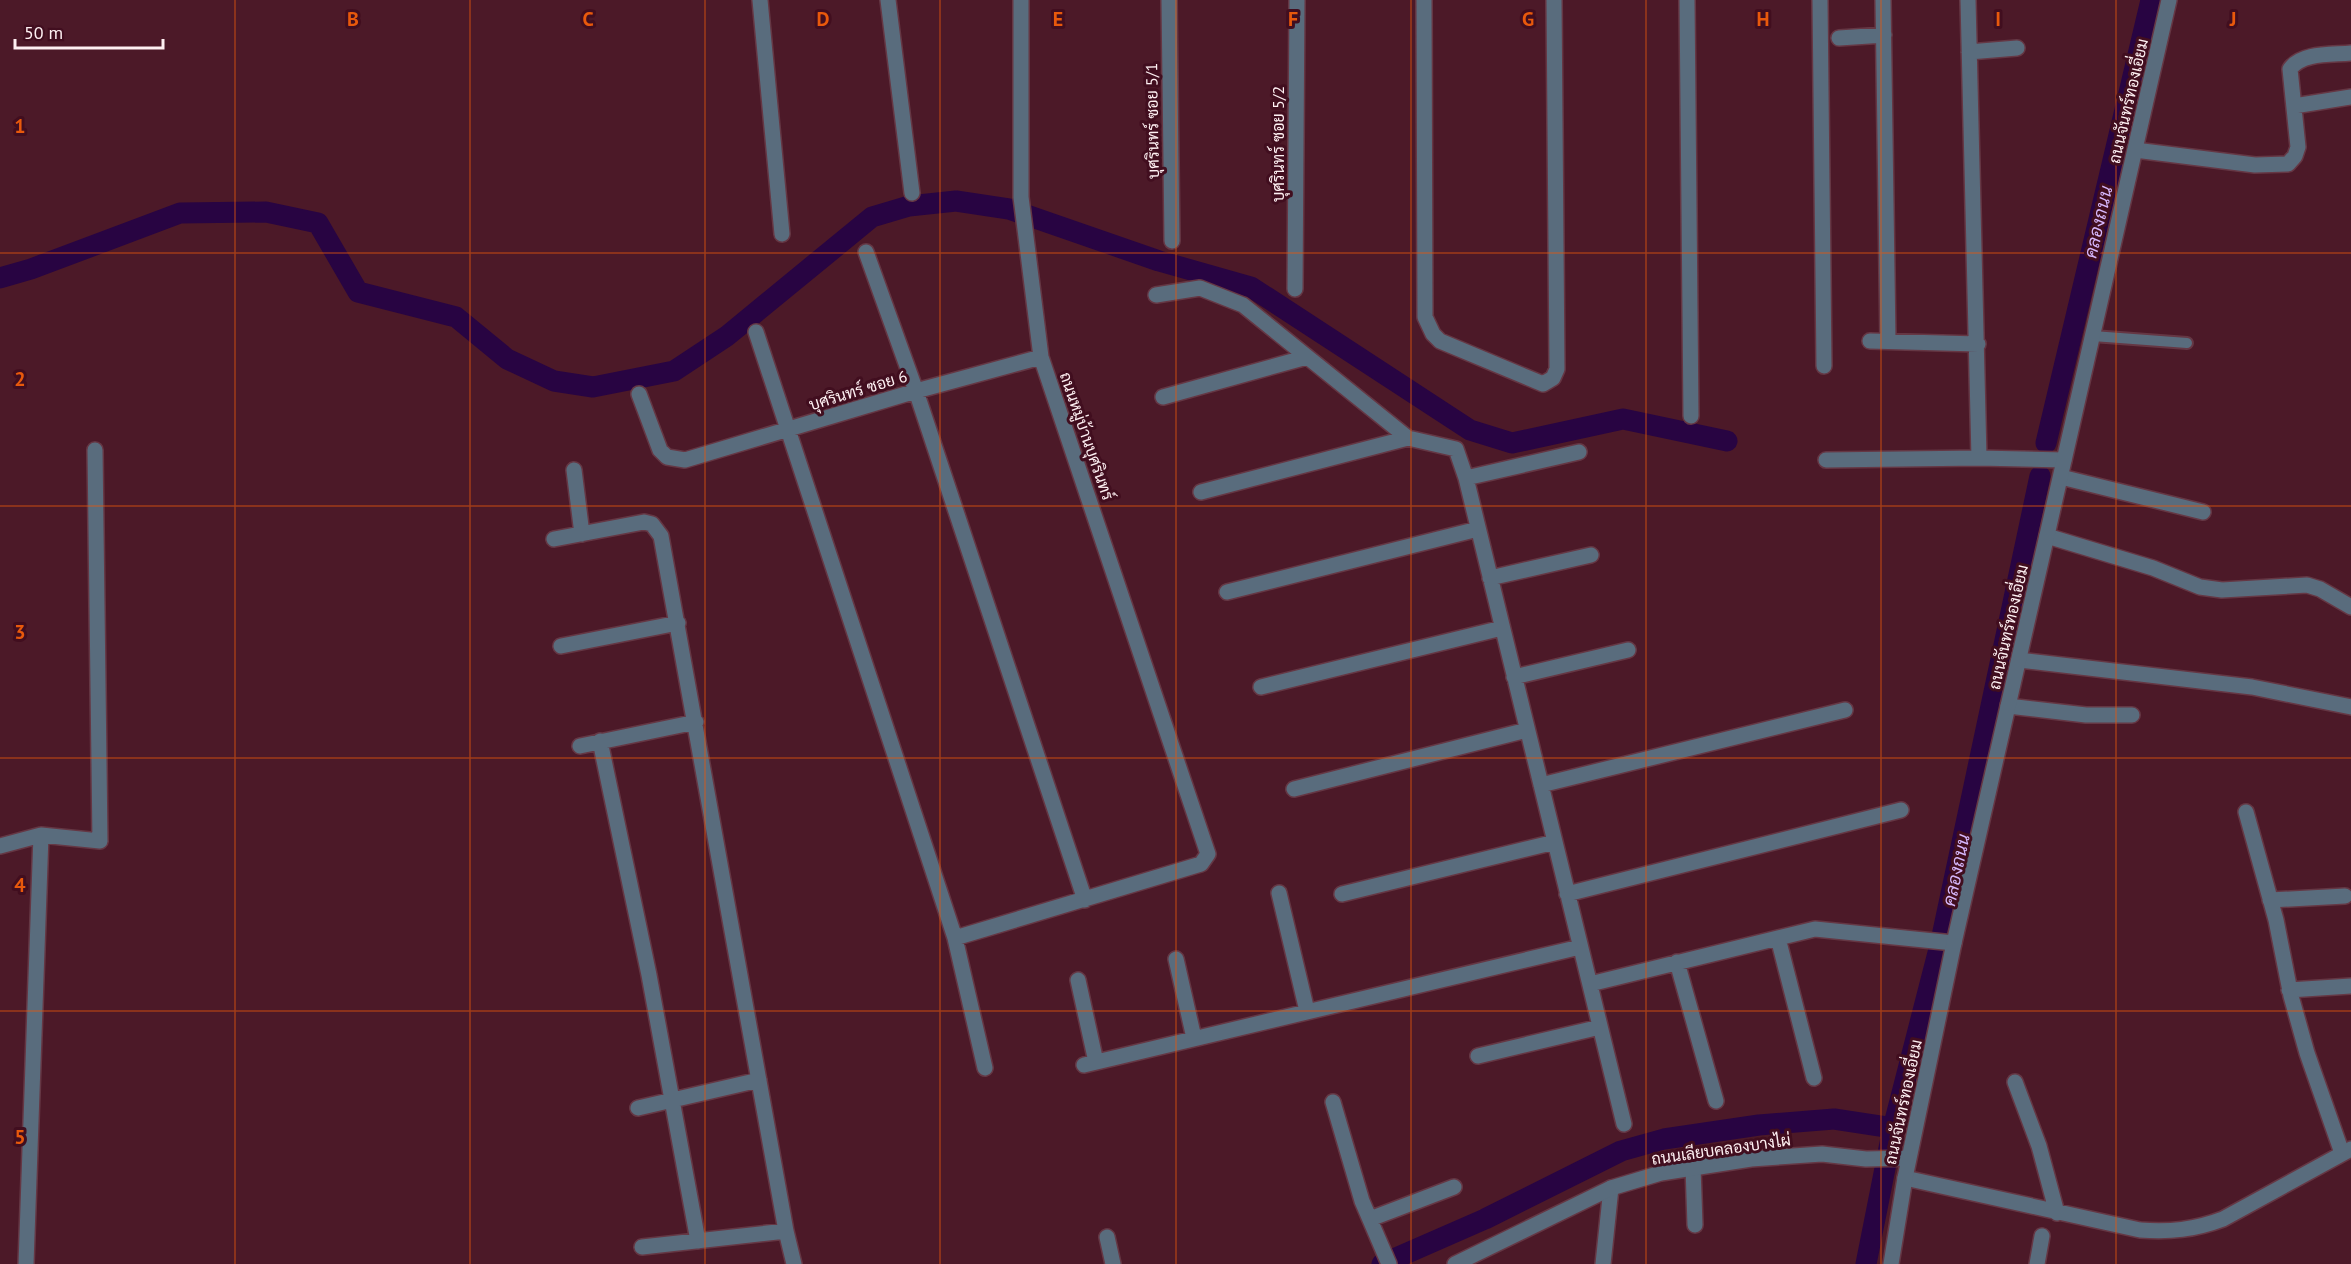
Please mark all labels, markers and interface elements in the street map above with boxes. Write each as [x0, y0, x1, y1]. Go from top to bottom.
text: B [347, 6, 359, 32]
text: C [582, 6, 594, 32]
text: D [817, 6, 830, 32]
text: E [1053, 6, 1063, 32]
text: F [1288, 6, 1298, 32]
text: G [1522, 6, 1534, 32]
text: H [1756, 6, 1770, 32]
text: I [1995, 6, 2001, 32]
text: J [2229, 6, 2236, 32]
scale bar [15, 12, 164, 50]
text: 50 m [24, 21, 63, 44]
street label: ถนนจันทร์ทองเอี่ยม [2100, 36, 2152, 165]
street label: บุศรินทร์ ซอย 5/1 [1139, 63, 1165, 179]
street label: บุศรินทร์ ซอย 5/2 [1266, 86, 1290, 202]
text: 1 [14, 113, 26, 139]
water label: คลองถนน [2079, 183, 2118, 260]
street label: บุศรินทร์ ซอย 6 [806, 364, 910, 416]
text: 2 [14, 366, 26, 392]
street label: ถนนหมู่บ้านบุศรินทร์ [1054, 369, 1120, 504]
street label: ถนนจันทร์ทองเอี่ยม [1980, 562, 2032, 691]
text: 3 [14, 619, 26, 645]
water label: คลองถนน [1937, 831, 1975, 908]
text: 4 [14, 872, 26, 898]
street label: ถนนจันทร์ทองเอี่ยม [1876, 1037, 1926, 1166]
text: 5 [14, 1124, 26, 1150]
street label: ถนนเลียบคลองบางไผ่ [1650, 1128, 1792, 1169]

